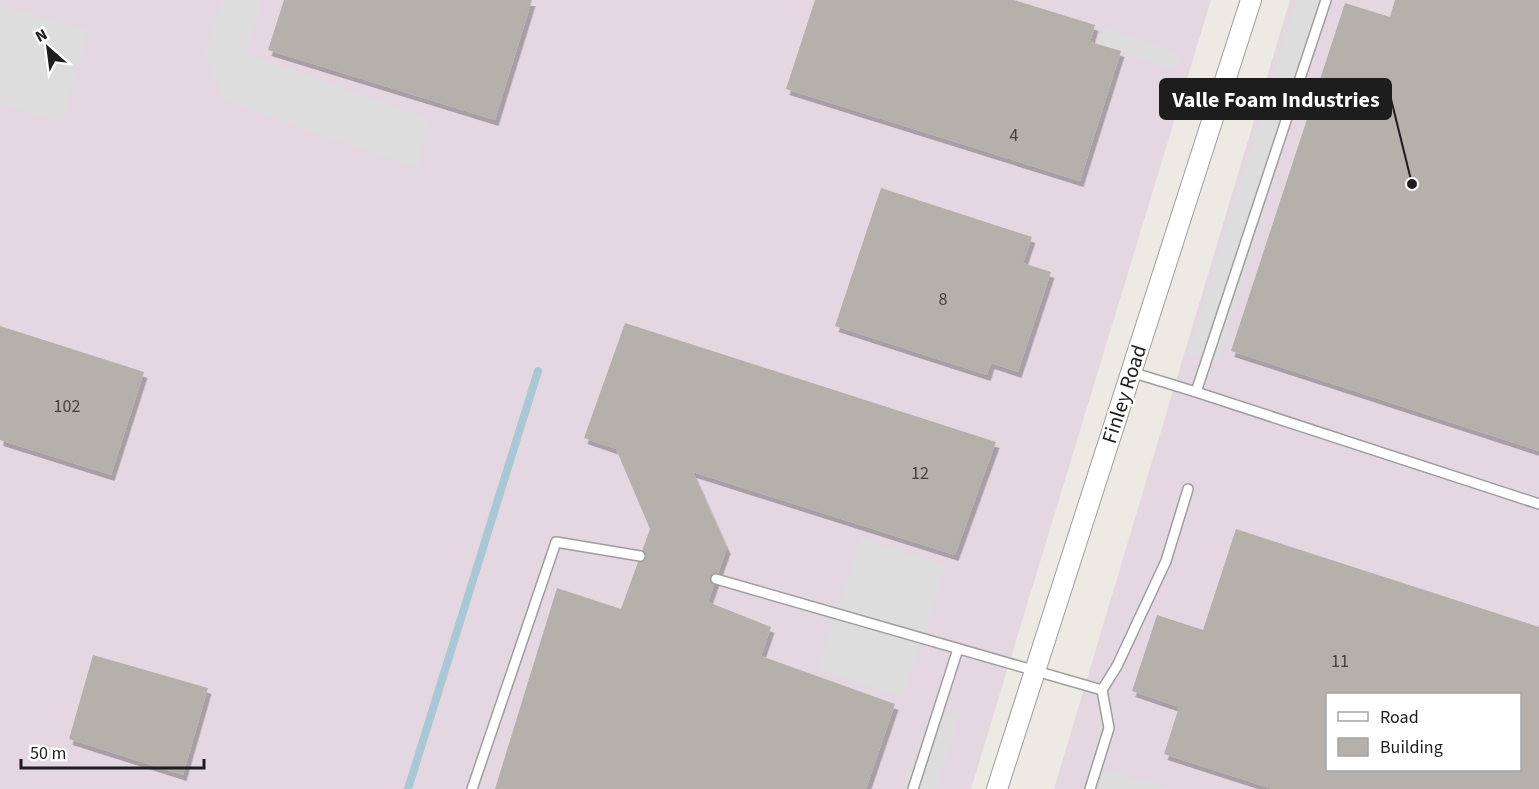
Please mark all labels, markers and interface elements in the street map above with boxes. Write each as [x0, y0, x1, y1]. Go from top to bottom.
north arrow [18, 18, 78, 78]
text: N [32, 23, 51, 48]
callout: Valle Foam Industries [1160, 79, 1391, 119]
text: Valle Foam Industries [1171, 84, 1380, 116]
house number: 4 [1010, 123, 1019, 148]
house number: 8 [939, 287, 948, 312]
street label: Finley Road [1094, 341, 1154, 447]
house number: 102 [54, 394, 80, 419]
house number: 12 [911, 461, 929, 486]
house number: 11 [1331, 649, 1349, 674]
legend [1326, 693, 1521, 771]
text: Road [1380, 705, 1419, 730]
scale bar [21, 732, 204, 770]
text: Building [1380, 735, 1443, 760]
text: 50 m [30, 741, 66, 766]

